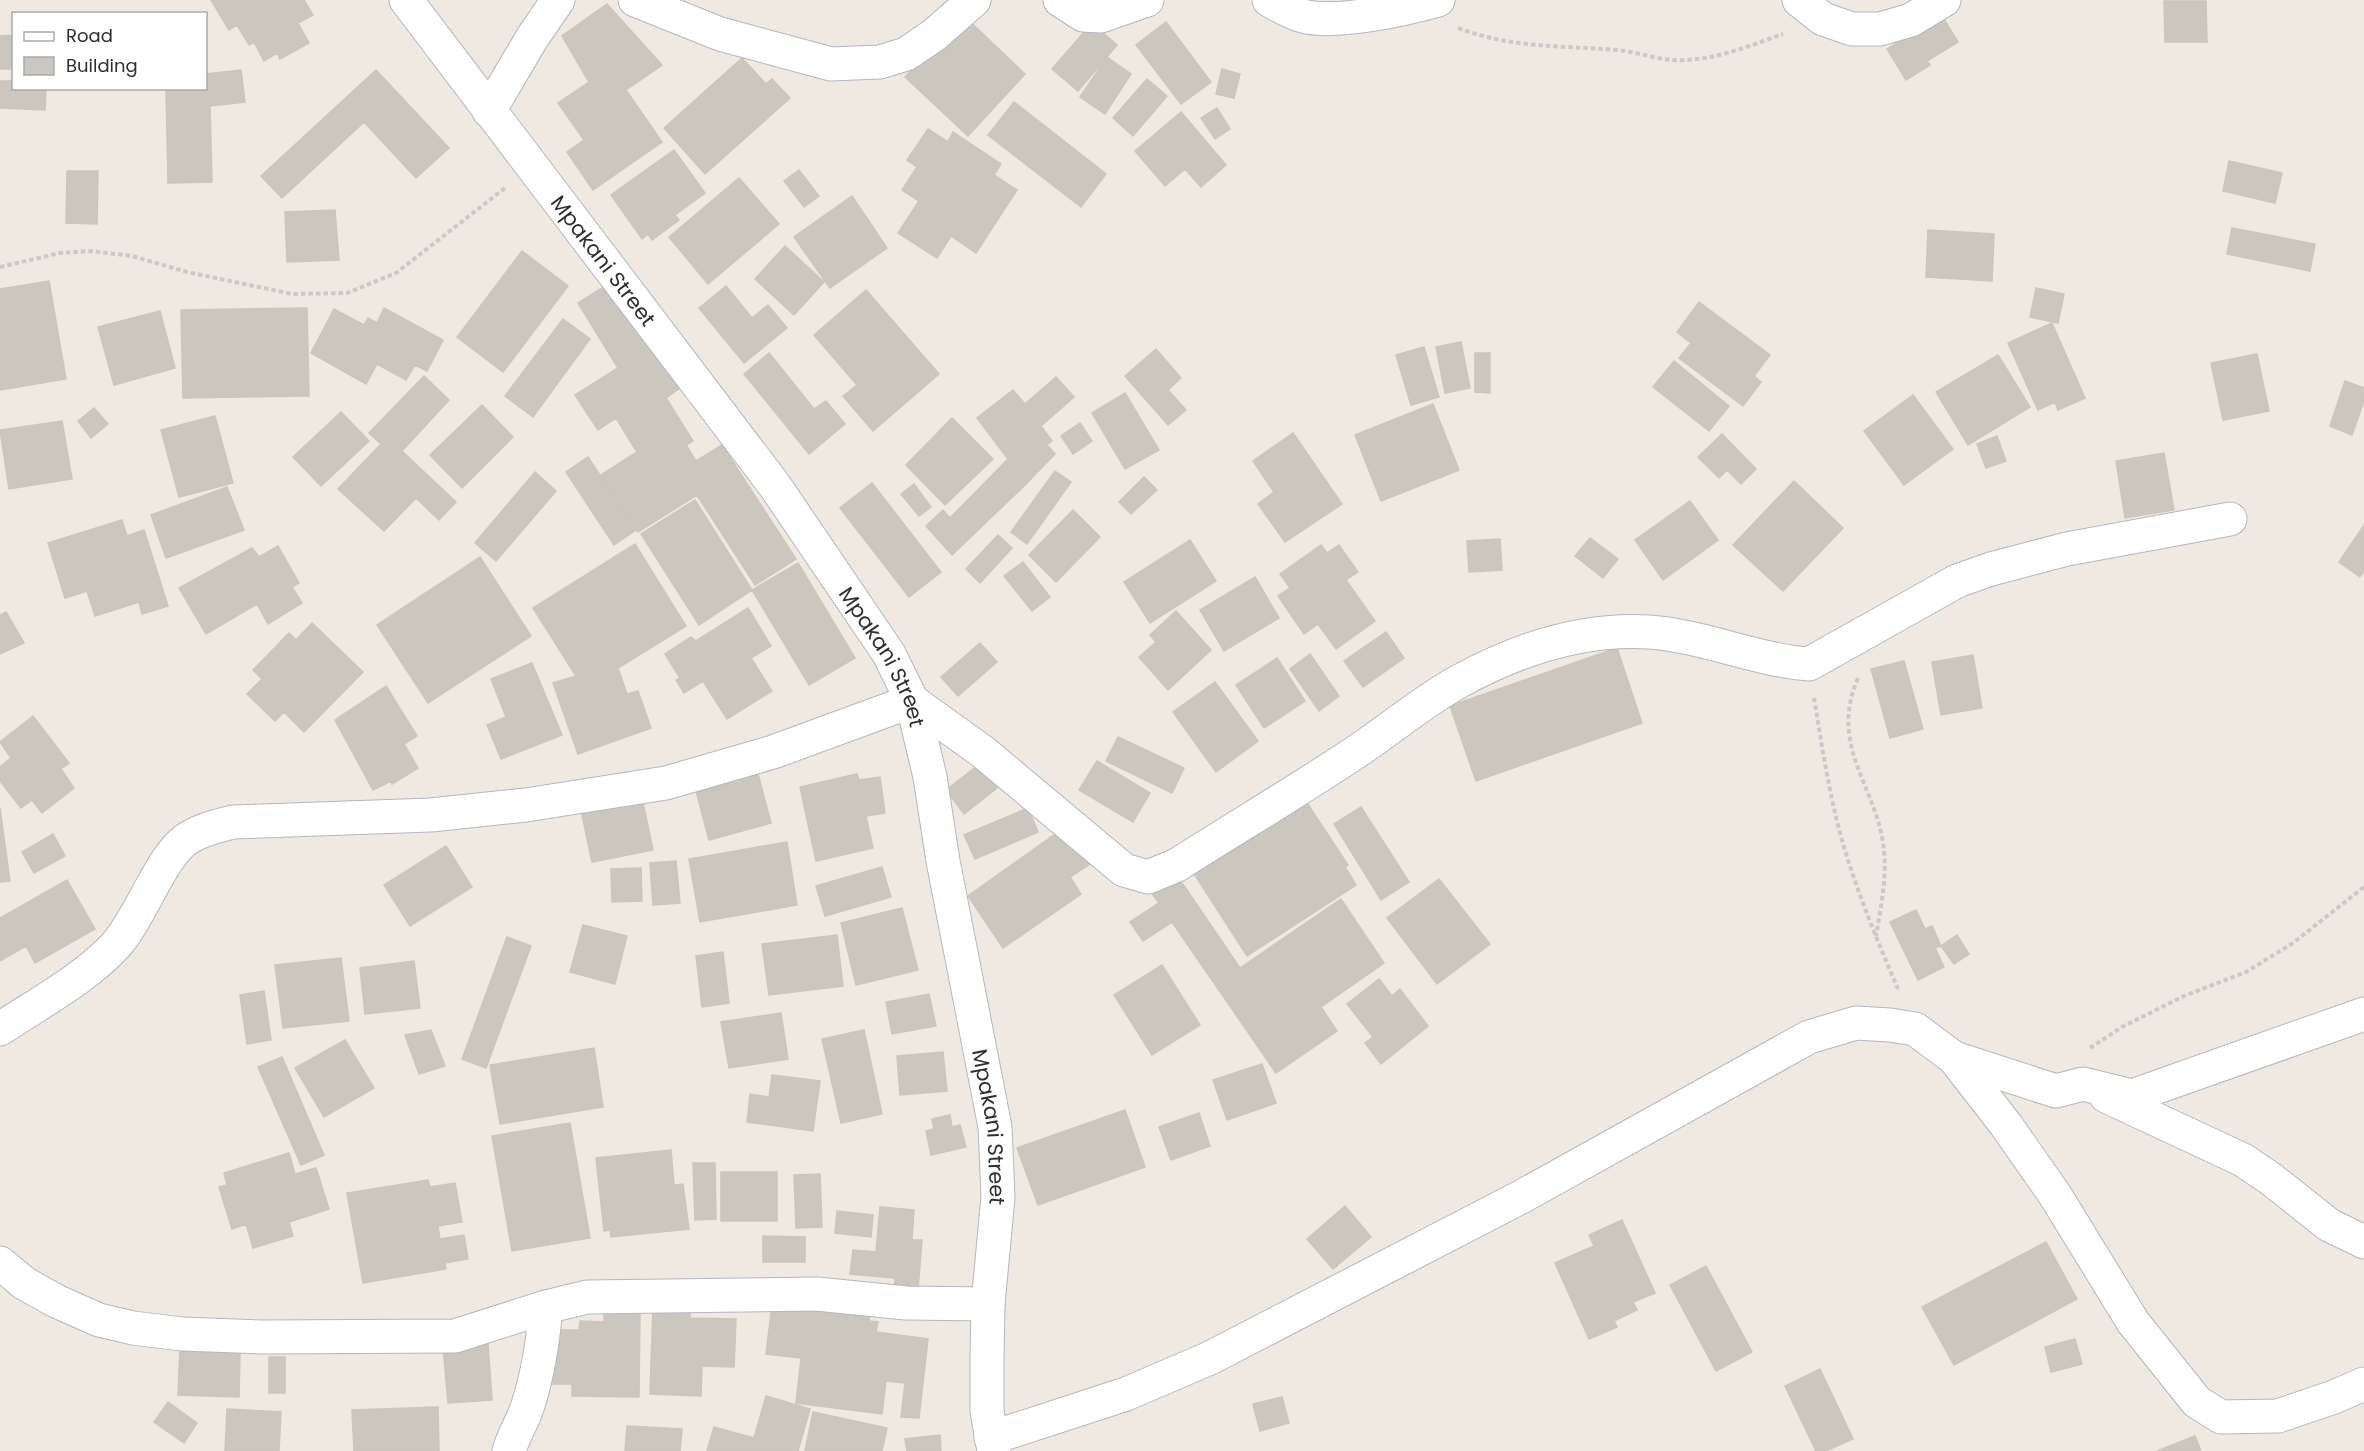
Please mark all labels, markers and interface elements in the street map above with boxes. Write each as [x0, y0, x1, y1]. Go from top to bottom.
legend [12, 12, 207, 90]
text: Road [66, 23, 113, 48]
text: Building [66, 53, 138, 78]
street label: Mpakani Street [545, 189, 663, 332]
street label: Mpakani Street [833, 581, 932, 730]
street label: Mpakani Street [966, 1046, 1012, 1206]

